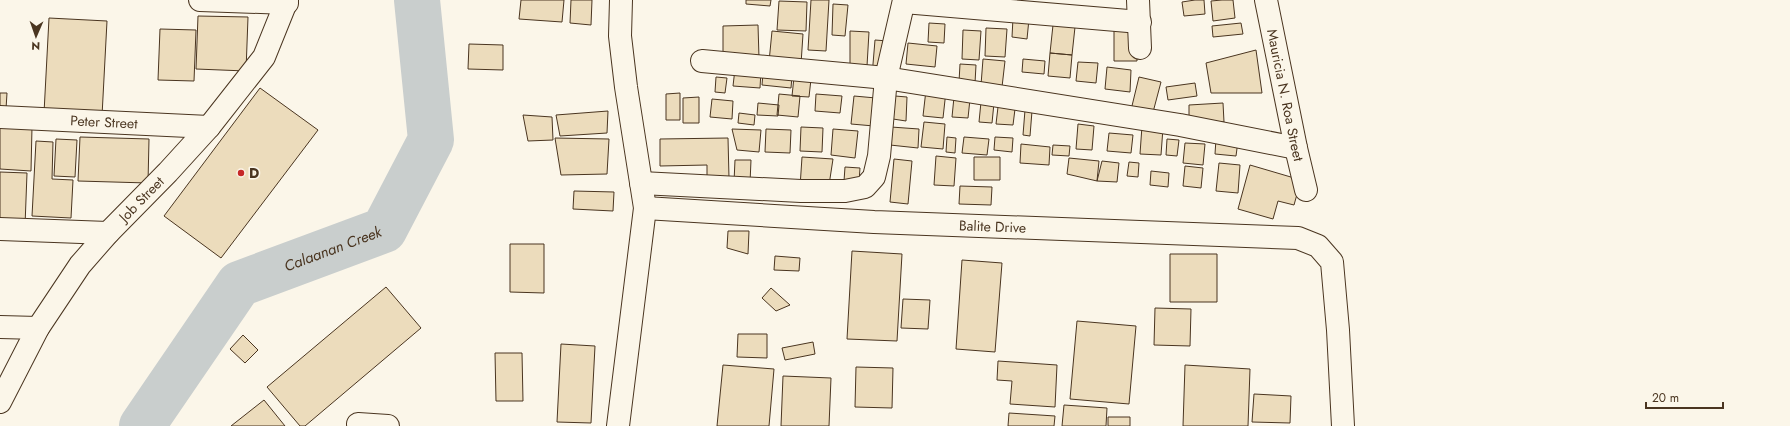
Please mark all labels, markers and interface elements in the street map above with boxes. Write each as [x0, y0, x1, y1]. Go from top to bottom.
north arrow [16, 16, 56, 56]
street label: Mauricia N. Roa Street [1262, 27, 1309, 164]
text: N [31, 38, 40, 54]
street label: Peter Street [70, 110, 139, 134]
place label: D [249, 163, 259, 183]
marker: D [236, 168, 246, 178]
street label: Job Street [113, 171, 169, 228]
street label: Balite Drive [958, 215, 1027, 238]
water label: Calaanan Creek [281, 221, 385, 277]
scale bar [1646, 384, 1723, 410]
text: 20 m [1652, 389, 1679, 407]

